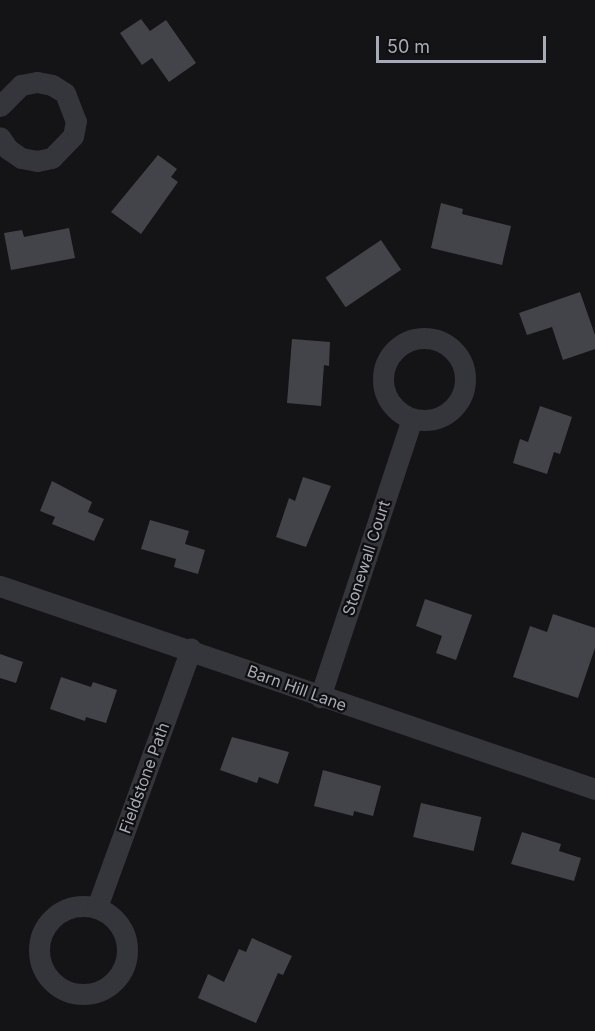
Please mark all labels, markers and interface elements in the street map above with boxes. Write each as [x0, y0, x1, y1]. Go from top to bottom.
scale bar [379, 24, 548, 62]
text: 50 m [387, 36, 430, 57]
street label: Stonewall Court [338, 498, 394, 618]
street label: Barn Hill Lane [245, 661, 349, 715]
street label: Fieldstone Path [115, 720, 173, 836]

